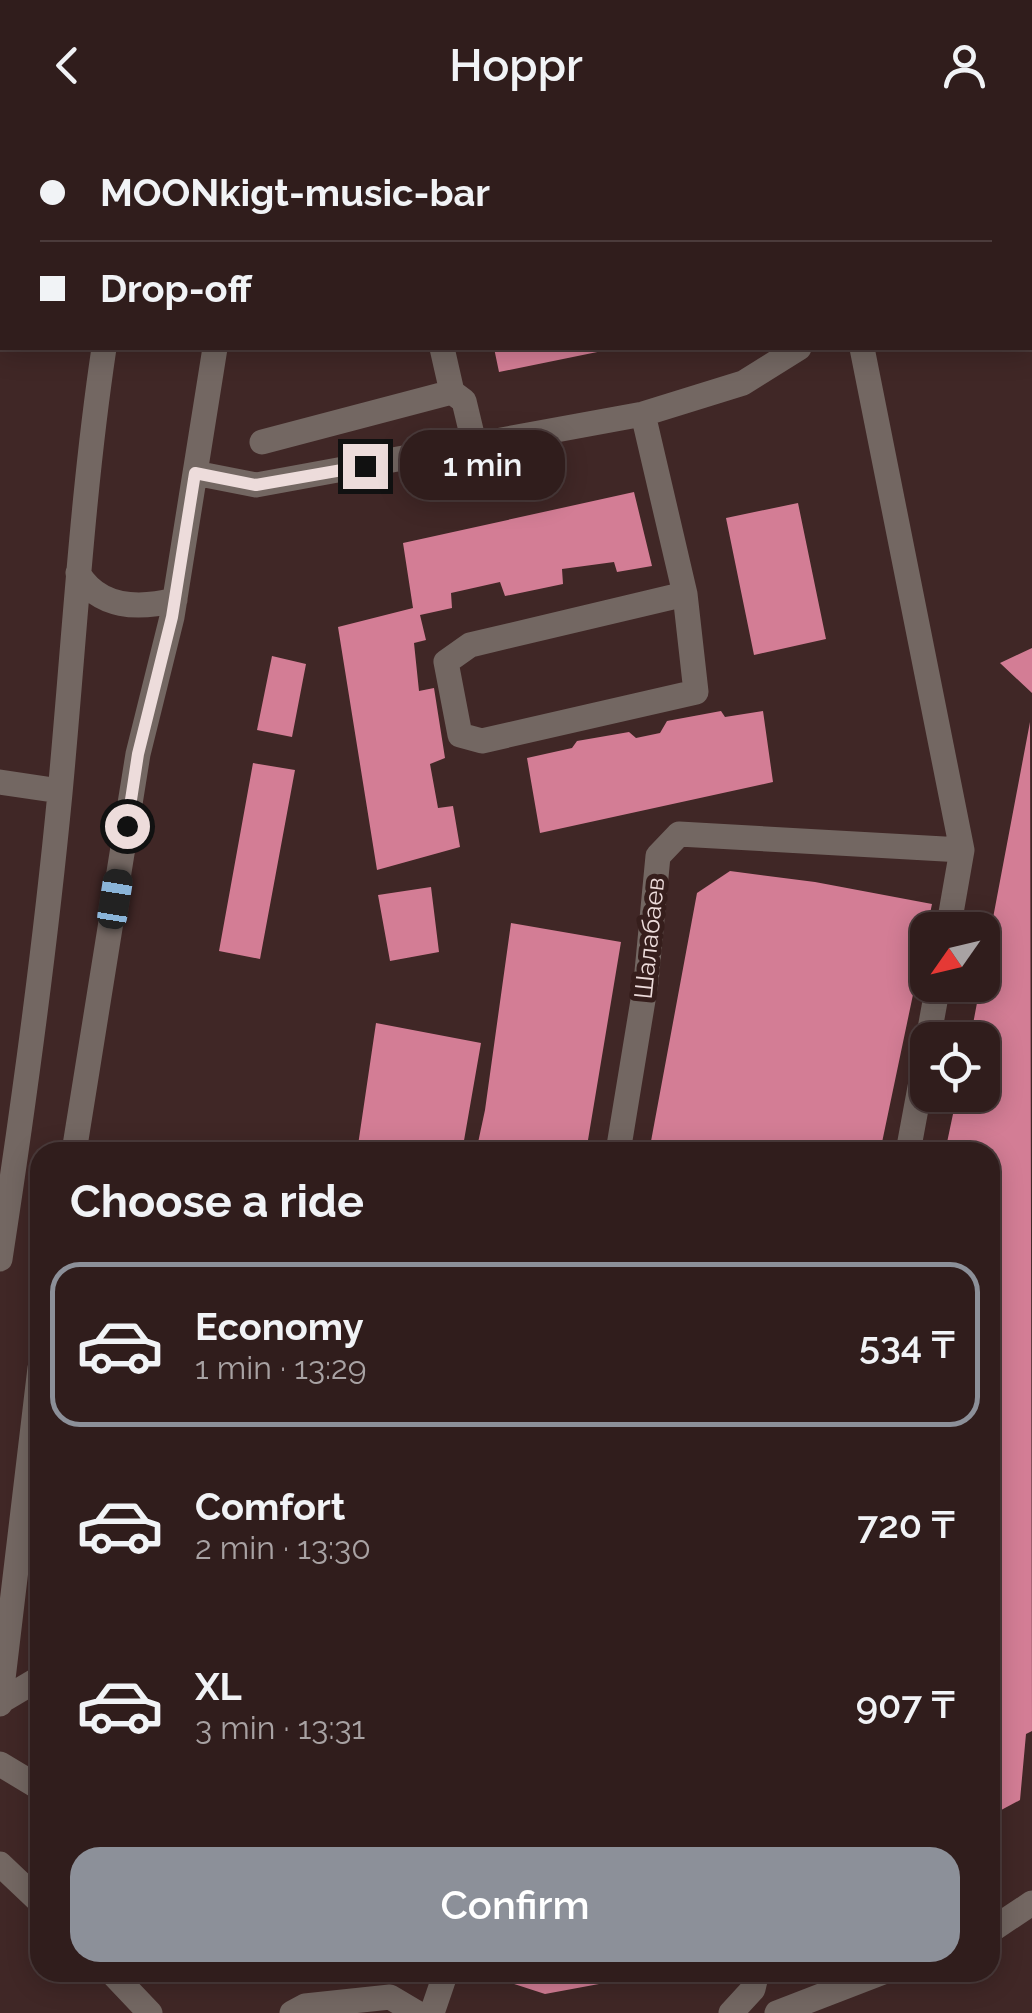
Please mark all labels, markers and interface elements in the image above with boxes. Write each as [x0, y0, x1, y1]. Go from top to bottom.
icon: back [40, 38, 95, 93]
icon: person [937, 38, 992, 93]
text: Hoppr [449, 39, 583, 92]
text: MOONkigt-music-bar [100, 170, 490, 215]
text: Drop-off [100, 266, 252, 311]
callout: 1 min [400, 431, 565, 501]
route end [343, 444, 388, 489]
text: 1 min [443, 446, 522, 483]
route start [105, 804, 150, 849]
car [95, 867, 135, 931]
street label: Шалабаев [628, 876, 670, 1000]
north arrow [910, 912, 1000, 1002]
map controls [910, 912, 1000, 1112]
button: locate [910, 1022, 1000, 1112]
text: Choose a ride [70, 1175, 364, 1228]
icon: car [75, 1300, 165, 1390]
text: Economy [195, 1304, 364, 1349]
text: 534 ₸ [859, 1322, 955, 1367]
text: 1 min · 13:29 [195, 1349, 367, 1386]
icon: car [75, 1480, 165, 1570]
text: Comfort [195, 1484, 345, 1529]
text: 720 ₸ [857, 1502, 955, 1547]
text: 2 min · 13:30 [195, 1529, 371, 1566]
icon: car [75, 1660, 165, 1750]
text: XL [195, 1664, 242, 1709]
text: 907 ₸ [856, 1682, 955, 1727]
text: 3 min · 13:31 [195, 1709, 365, 1746]
button: Confirm [70, 1847, 960, 1962]

